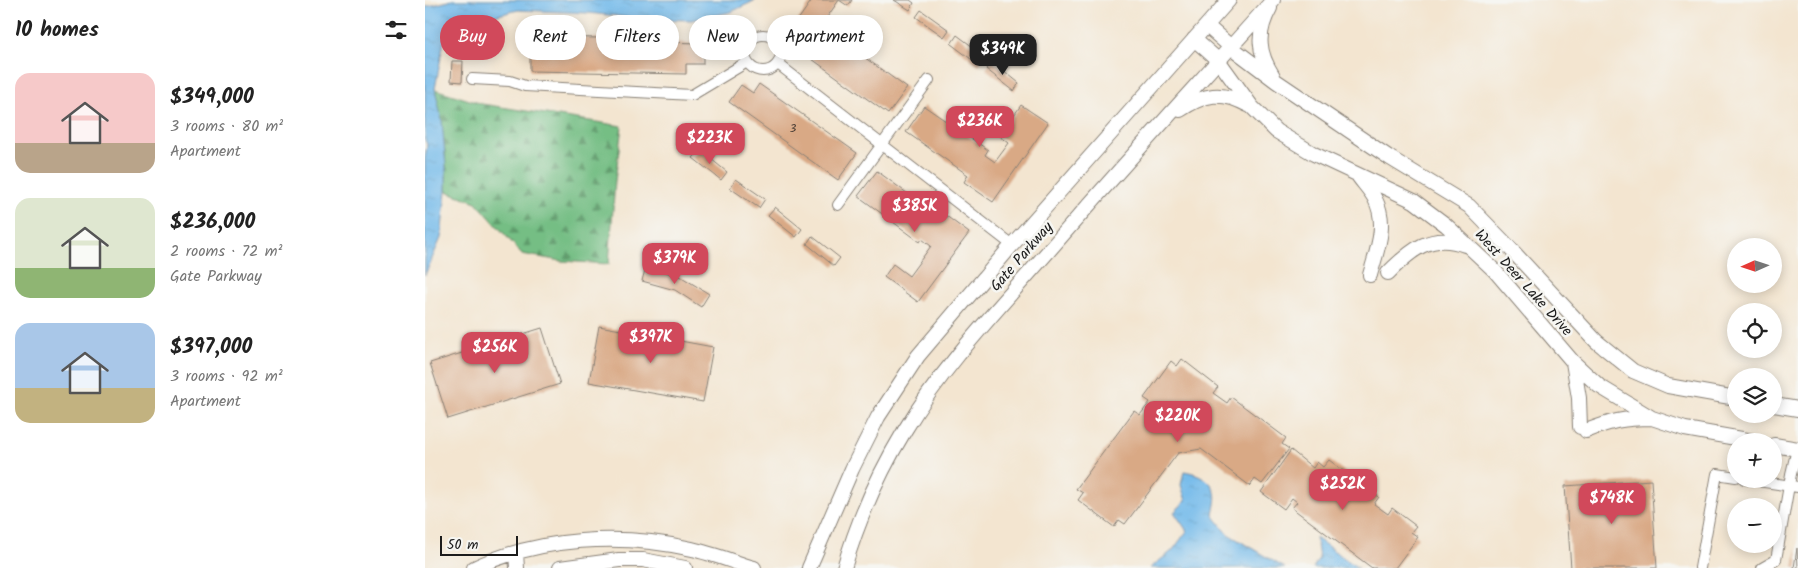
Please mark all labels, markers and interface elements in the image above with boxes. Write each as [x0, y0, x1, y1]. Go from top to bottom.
text: 10 homes [15, 14, 99, 47]
chip: Buy [440, 15, 505, 60]
chip: Rent [515, 15, 586, 60]
chip: Filters [596, 15, 679, 60]
chip: New [689, 15, 757, 60]
chip: Apartment [767, 15, 883, 60]
icon: filters [382, 16, 410, 44]
pin: $349K [968, 34, 1038, 76]
text: $349K [981, 37, 1025, 62]
text: $349,000 [170, 81, 254, 114]
icon: home [55, 93, 115, 153]
pin: $236K [945, 106, 1015, 148]
text: $236K [957, 109, 1003, 134]
text: 3 rooms · 80 m² [170, 114, 283, 139]
house number: 3 [790, 119, 797, 138]
pin: $223K [675, 122, 745, 165]
text: $223K [687, 126, 733, 151]
text: Apartment [170, 139, 241, 164]
pin: $385K [880, 190, 950, 233]
text: $385K [892, 194, 938, 219]
text: $236,000 [170, 206, 255, 239]
street label: Gate Parkway [985, 216, 1060, 297]
icon: home [55, 218, 115, 278]
street label: West Deer Lake Drive [1468, 224, 1578, 342]
north arrow [1727, 238, 1783, 292]
map controls [1727, 238, 1782, 553]
text: 2 rooms · 72 m² [170, 239, 282, 264]
pin: $379K [640, 242, 710, 285]
text: $379K [653, 246, 697, 271]
text: Gate Parkway [170, 264, 262, 289]
button: locate [1727, 303, 1782, 358]
pin: $397K [616, 322, 686, 364]
text: $397K [629, 325, 673, 350]
text: $397,000 [170, 331, 252, 364]
pin: $256K [460, 332, 530, 374]
text: $256K [472, 335, 518, 360]
icon: home [55, 343, 115, 403]
text: 3 rooms · 92 m² [170, 364, 283, 389]
button: layers [1727, 368, 1782, 423]
text: Apartment [170, 389, 241, 414]
pin: $220K [1143, 400, 1213, 443]
text: $220K [1155, 404, 1201, 429]
button: + [1727, 433, 1782, 488]
pin: $252K [1308, 468, 1378, 511]
text: $252K [1320, 472, 1366, 497]
pin: $748K [1577, 482, 1647, 525]
text: $748K [1590, 486, 1634, 511]
button: − [1727, 498, 1782, 553]
scale bar [440, 533, 517, 556]
text: 50 m [447, 534, 478, 556]

